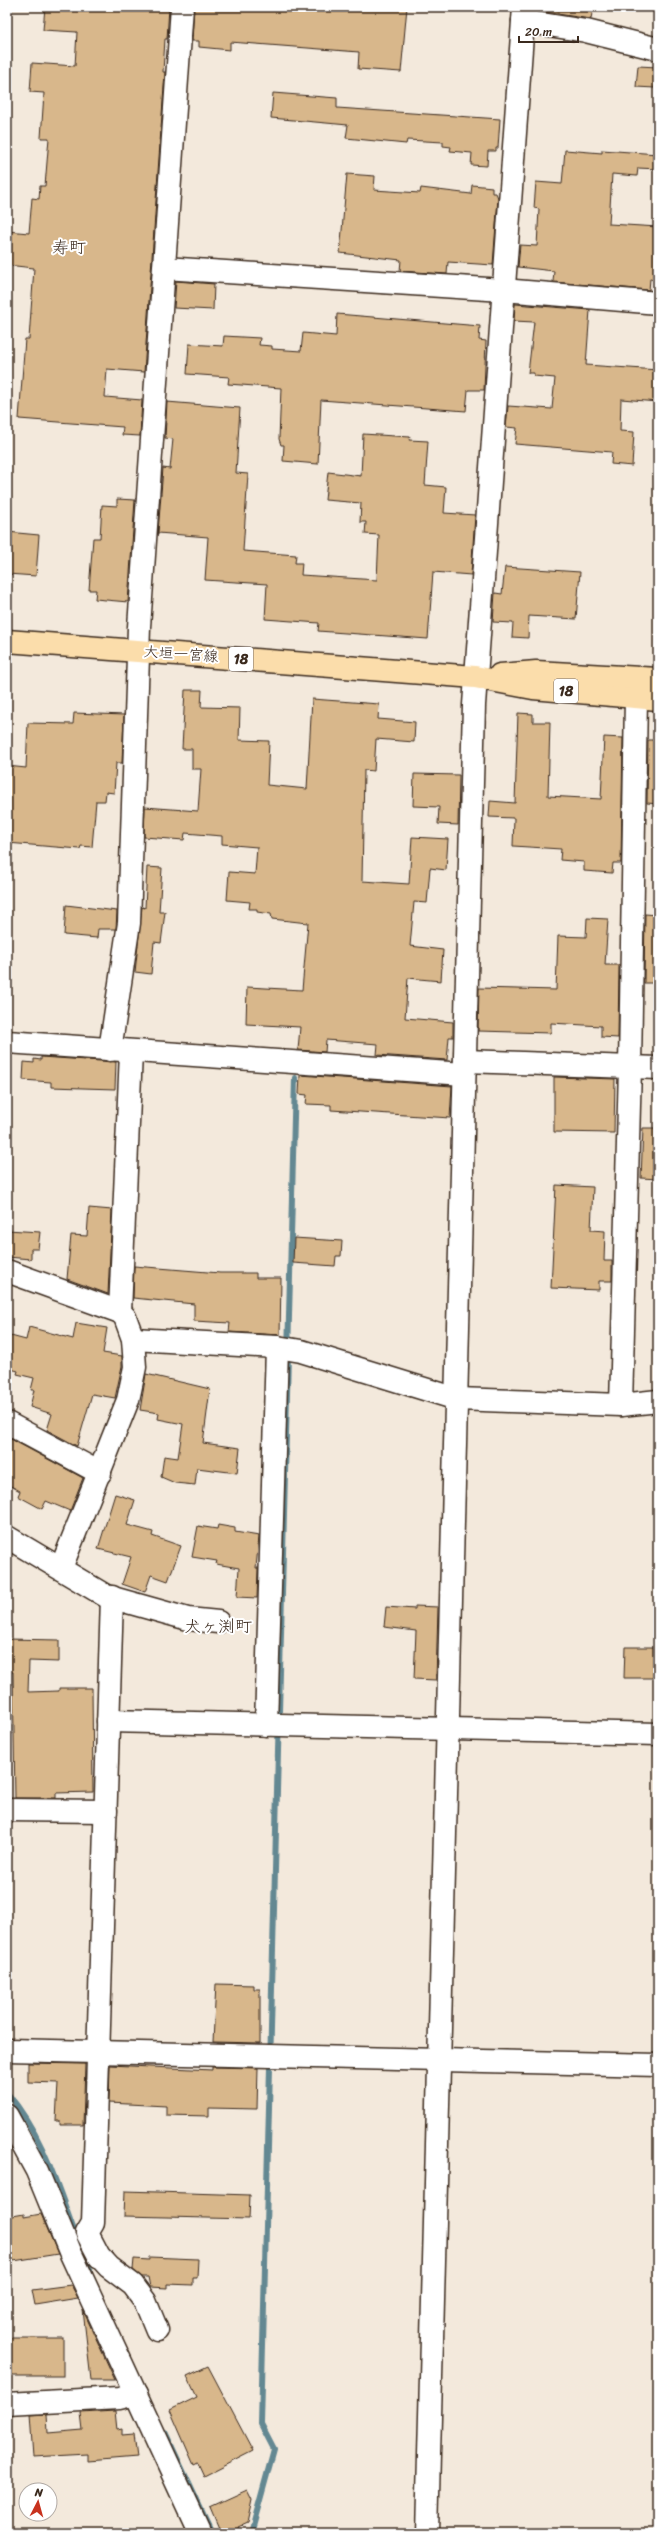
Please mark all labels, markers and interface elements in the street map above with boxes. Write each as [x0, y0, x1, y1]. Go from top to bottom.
scale bar [519, 18, 578, 44]
text: 20 m [525, 21, 552, 43]
district label: 寿町 [52, 232, 86, 262]
street label: 大垣一宮線 [143, 638, 219, 670]
road number: 18 [229, 647, 253, 671]
road number: 18 [554, 679, 578, 703]
district label: 犬ヶ渕町 [184, 1611, 252, 1641]
north arrow [18, 2482, 58, 2522]
text: N [33, 2483, 44, 2502]

